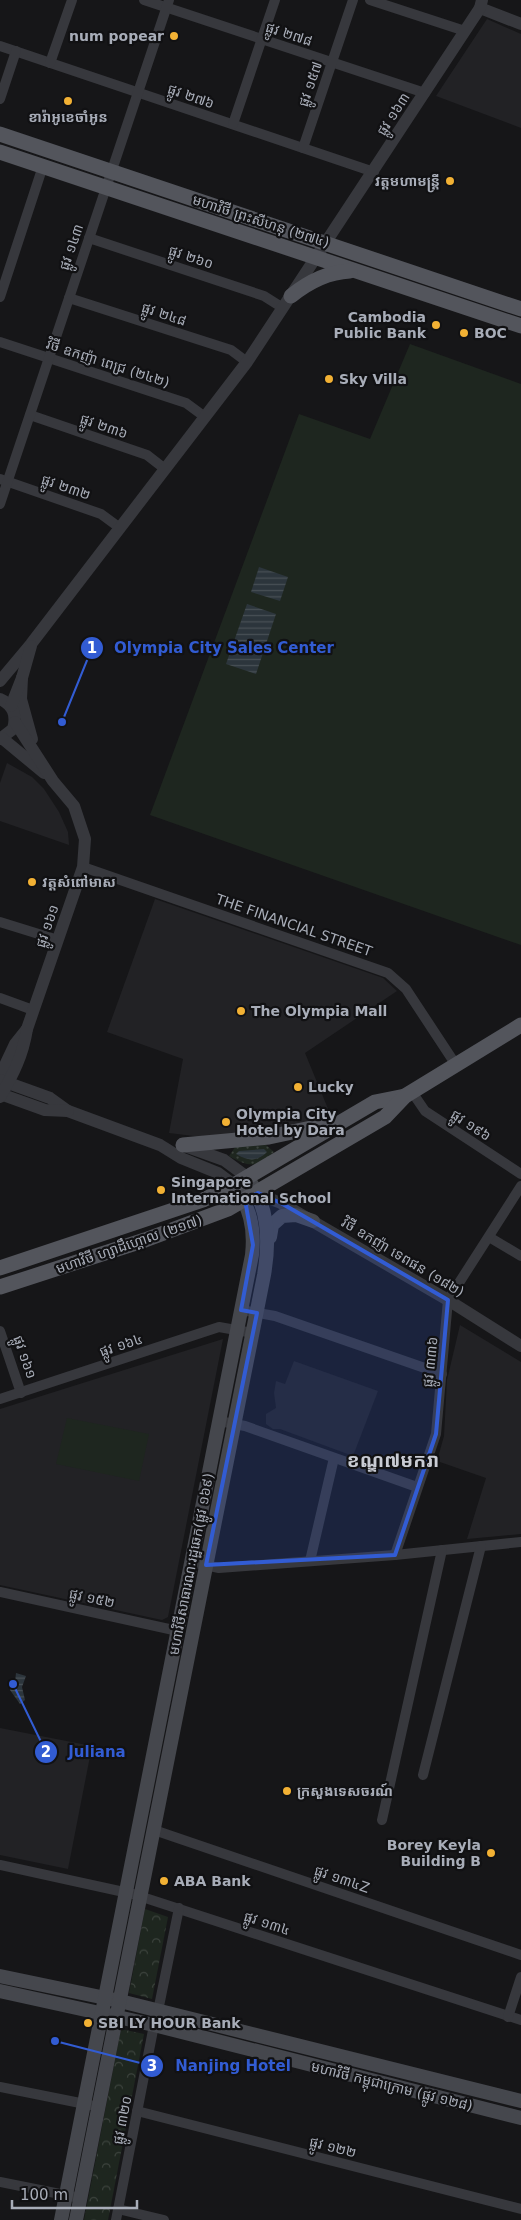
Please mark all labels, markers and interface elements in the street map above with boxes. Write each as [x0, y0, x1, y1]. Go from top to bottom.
street label: ផ្លូវ ២៧៨ [262, 19, 314, 53]
place label: num popear [69, 28, 164, 44]
marker: num popear [168, 30, 180, 42]
street label: ផ្លូវ ១៥៧ [295, 59, 329, 110]
street label: ផ្លូវ ២៧៦ [164, 81, 216, 115]
street label: ផ្លូវ ១៦៣ [373, 90, 416, 141]
marker: ខារ៉ាអូខេចាំអូន [62, 95, 74, 107]
place label: ខារ៉ាអូខេចាំអូន [28, 109, 108, 126]
place label: វត្តមហាមន្រ្តី [375, 173, 440, 193]
marker: វត្តមហាមន្រ្តី [444, 175, 456, 187]
street label: មហាវិថី ព្រះសីហនុ (២៧៤) [190, 191, 332, 252]
street label: ផ្លូវ ១៤៣ [56, 222, 90, 274]
street label: ផ្លូវ ២៦០ [165, 242, 215, 276]
street label: ផ្លូវ ២៤៨ [138, 299, 188, 333]
place label: Cambodia Public Bank [334, 309, 427, 341]
marker: Cambodia Public Bank [430, 319, 442, 331]
place label: BOC [474, 325, 507, 341]
marker: BOC [458, 327, 470, 339]
street label: វិថី ឧកញ៉ា ពេជ្រ (២៤២) [44, 335, 172, 391]
place label: Sky Villa [339, 371, 407, 387]
marker: Sky Villa [323, 373, 335, 385]
street label: ផ្លូវ ២៣៦ [77, 410, 130, 446]
street label: ផ្លូវ ២៣២ [38, 471, 93, 507]
callout: Olympia City Sales Center [79, 633, 344, 663]
text: 1 [87, 639, 97, 657]
text: Olympia City Sales Center [114, 639, 335, 657]
place label: វត្តសំពៅមាស [42, 874, 116, 891]
marker: វត្តសំពៅមាស [26, 876, 38, 888]
street label: THE FINANCIAL STREET [213, 890, 375, 959]
street label: ផ្លូវ ១៦១ [32, 902, 66, 951]
place label: The Olympia Mall [251, 1003, 387, 1019]
marker: The Olympia Mall [235, 1005, 247, 1017]
place label: Lucky [308, 1079, 354, 1095]
marker: Lucky [292, 1081, 304, 1093]
place label: Olympia City Hotel by Dara [236, 1106, 345, 1138]
street label: ផ្លូវ ១៩៦ [446, 1106, 494, 1147]
marker: Olympia City Hotel by Dara [220, 1116, 232, 1128]
place label: Singapore International School [171, 1174, 331, 1206]
marker: Singapore International School [155, 1184, 167, 1196]
street label: មហាវិថី ហ្សាដឹហ្គោល (២១៧) [54, 1211, 205, 1278]
street label: វិថី ឧកញ៉ា ទេពផន (១៨២) [338, 1213, 468, 1301]
street label: ផ្លូវ ១៦៤ [97, 1331, 146, 1363]
street label: ផ្លូវ ១៦១ [6, 1333, 40, 1382]
street label: ផ្លូវ ៣៣៦ [419, 1336, 445, 1389]
district label: ខណ្ឌ៧មករា [347, 1449, 439, 1472]
street label: មហាវិថីសាធារណៈរដ្ឋឆេក(ផ្លូវ ១៦៩) [165, 1472, 221, 1657]
street label: ផ្លូវ ១៥២ [67, 1585, 116, 1615]
callout: Juliana [34, 1737, 136, 1767]
text: 2 [41, 1743, 51, 1761]
text: Juliana [67, 1743, 126, 1761]
place label: ក្រសួងទេសចរណ៍ [297, 1783, 393, 1800]
marker: ក្រសួងទេសចរណ៍ [281, 1785, 293, 1797]
place label: Borey Keyla Building B [387, 1837, 481, 1869]
marker: Borey Keyla Building B [485, 1847, 497, 1859]
street label: ផ្លូវ ១៣៤Z [311, 1862, 372, 1900]
place label: ABA Bank [174, 1873, 251, 1889]
marker: ABA Bank [158, 1875, 170, 1887]
street label: ផ្លូវ ១៣៤ [241, 1908, 292, 1942]
place label: SBI LY HOUR Bank [98, 2015, 241, 2031]
marker: SBI LY HOUR Bank [82, 2017, 94, 2029]
callout: Nanjing Hotel [140, 2051, 300, 2081]
text: 3 [147, 2057, 157, 2075]
text: Nanjing Hotel [175, 2057, 291, 2075]
street label: មហាវិថី កម្ពុជាក្រោម (ផ្លូវ ១២៨) [309, 2058, 475, 2118]
street label: ផ្លូវ ៣២០ [109, 2094, 139, 2147]
street label: ផ្លូវ ១២២ [307, 2133, 358, 2165]
scale bar [12, 2178, 138, 2210]
text: 100 m [20, 2186, 68, 2204]

